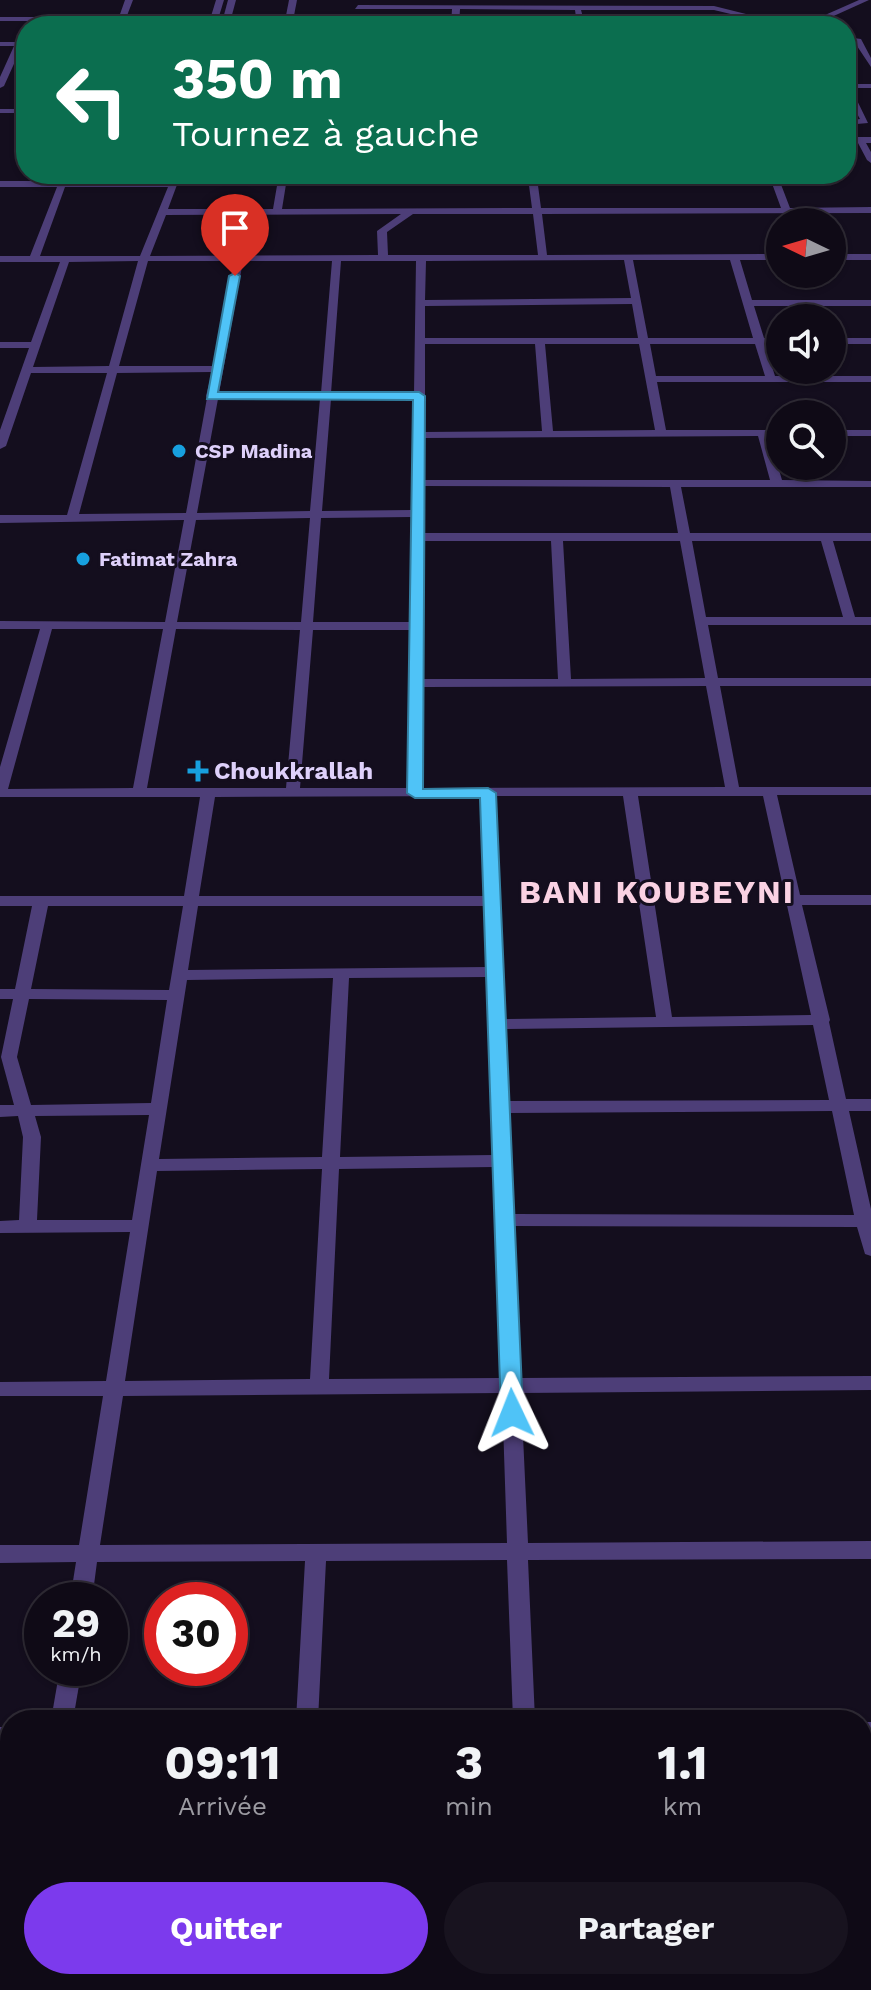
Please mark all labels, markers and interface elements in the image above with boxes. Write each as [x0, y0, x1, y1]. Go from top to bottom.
text: 350 m [172, 46, 343, 112]
icon: left [40, 48, 144, 152]
text: Tournez à gauche [172, 113, 480, 155]
pin [201, 194, 269, 276]
icon: arrive [213, 206, 257, 250]
north arrow [766, 208, 846, 288]
map controls [766, 208, 846, 480]
button: sound [766, 304, 846, 384]
button: search [766, 400, 846, 480]
place label: CSP Madina [195, 439, 313, 463]
marker: CSP Madina [170, 442, 188, 460]
place label: Fatimat Zahra [99, 547, 238, 571]
marker: Fatimat Zahra [74, 550, 92, 568]
place label: Choukkrallah [214, 757, 373, 785]
marker: Choukkrallah [189, 762, 207, 780]
district label: BANI KOUBEYNI [519, 873, 795, 911]
position arrow [470, 1371, 554, 1455]
speed limit sign: 30 [144, 1582, 248, 1686]
text: 29 [52, 1600, 100, 1647]
text: km/h [50, 1642, 102, 1666]
text: 09:11 [164, 1734, 281, 1791]
text: 3 [455, 1734, 483, 1791]
text: 1.1 [657, 1734, 708, 1791]
text: Arrivée [178, 1791, 267, 1821]
text: min [445, 1791, 493, 1821]
text: km [663, 1791, 702, 1821]
button: Quitter [24, 1882, 428, 1974]
button: Partager [444, 1882, 848, 1974]

